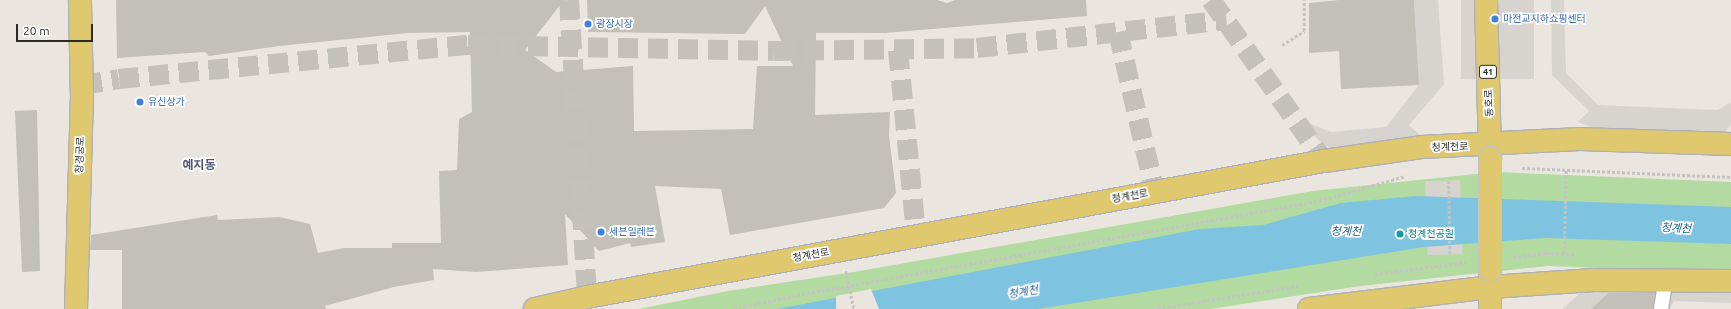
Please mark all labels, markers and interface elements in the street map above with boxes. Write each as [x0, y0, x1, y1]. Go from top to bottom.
place label: 마전교지하쇼핑센터 [1503, 13, 1586, 25]
marker: 마전교지하쇼핑센터 [1490, 14, 1500, 24]
scale bar [18, 16, 95, 42]
place label: 광장시장 [596, 18, 633, 30]
marker: 광장시장 [583, 19, 593, 29]
text: 20 m [23, 24, 50, 37]
road number: 41 [1478, 65, 1498, 79]
street label: 동호로 [1483, 89, 1495, 117]
place label: 유신상가 [148, 96, 185, 108]
marker: 유신상가 [135, 97, 145, 107]
street label: 창경궁로 [73, 136, 87, 174]
street label: 청계천로 [1431, 140, 1469, 154]
district label: 예지동 [182, 158, 216, 172]
street label: 청계천로 [1111, 187, 1149, 205]
water label: 청계천 [1660, 221, 1692, 235]
water label: 청계천 [1331, 224, 1361, 238]
place label: 세븐일레븐 [609, 226, 655, 238]
marker: 세븐일레븐 [596, 227, 606, 237]
place label: 청계천공원 [1408, 228, 1454, 240]
marker: 청계천공원 [1395, 229, 1405, 239]
street label: 청계천로 [792, 246, 830, 264]
water label: 청계천 [1007, 283, 1039, 301]

